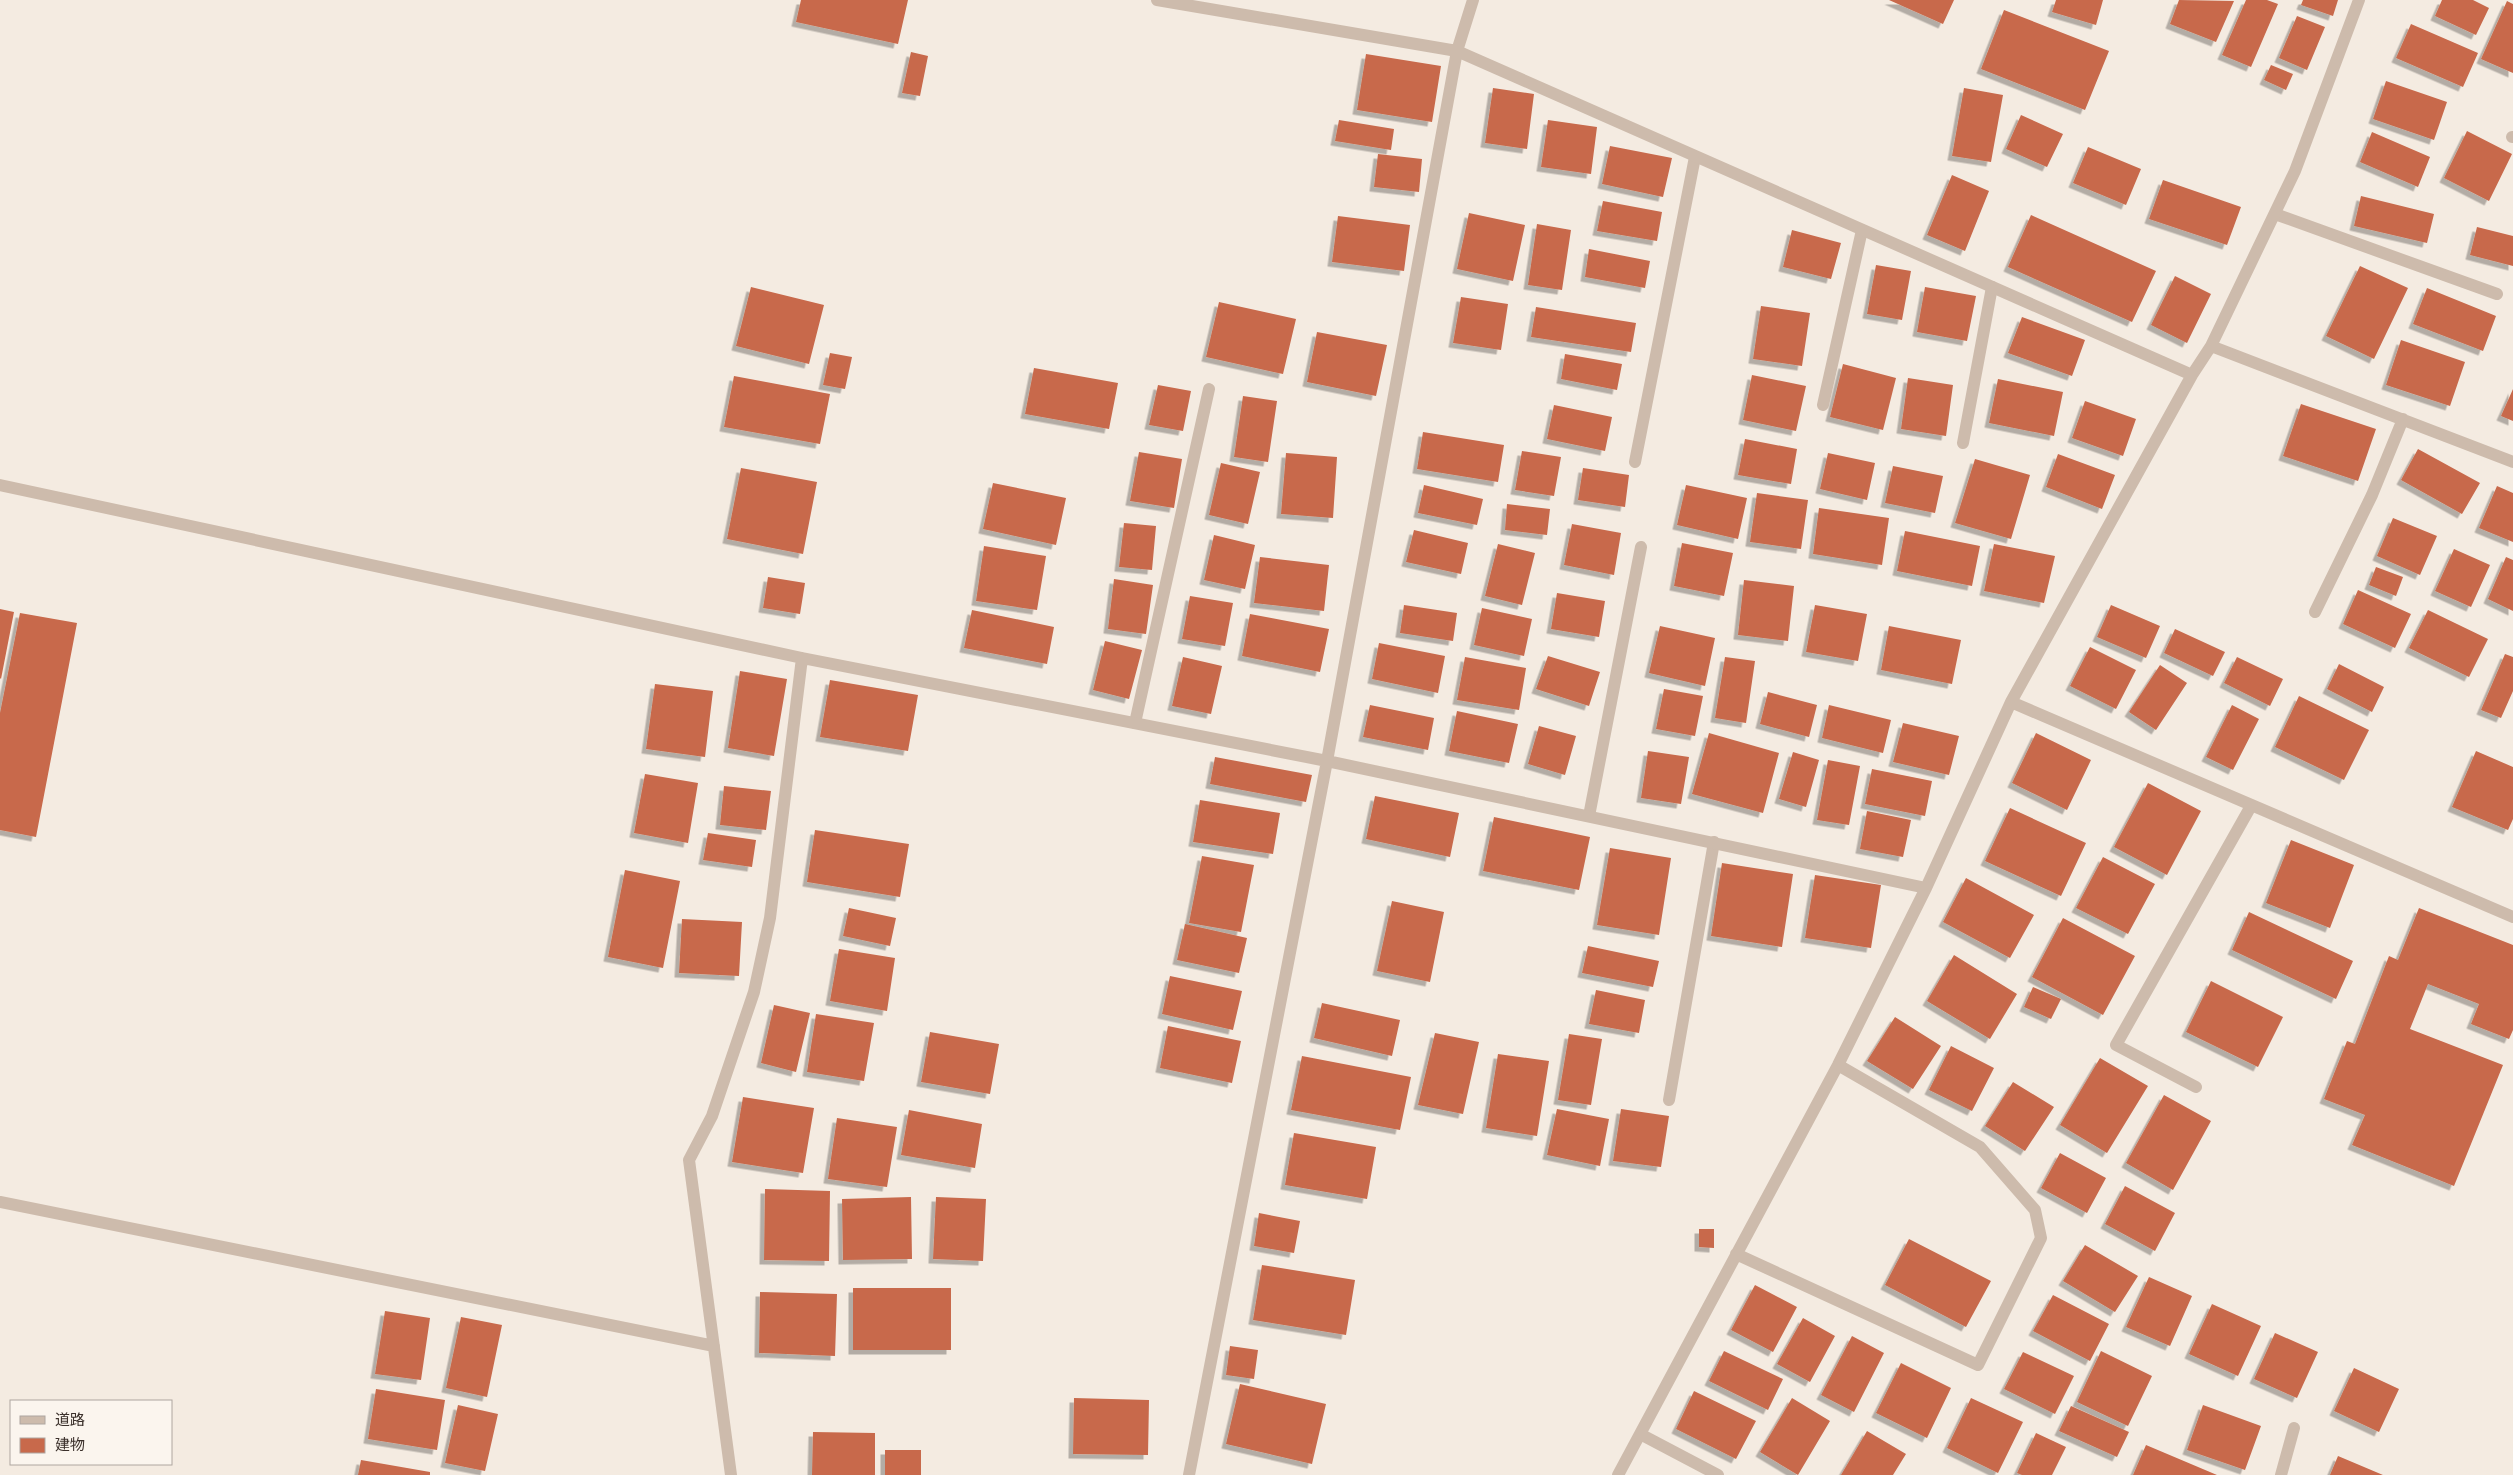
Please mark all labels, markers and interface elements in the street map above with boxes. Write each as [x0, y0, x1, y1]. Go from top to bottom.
legend [10, 1400, 172, 1465]
text: 道路 [55, 1411, 85, 1429]
text: 建物 [55, 1436, 85, 1454]

